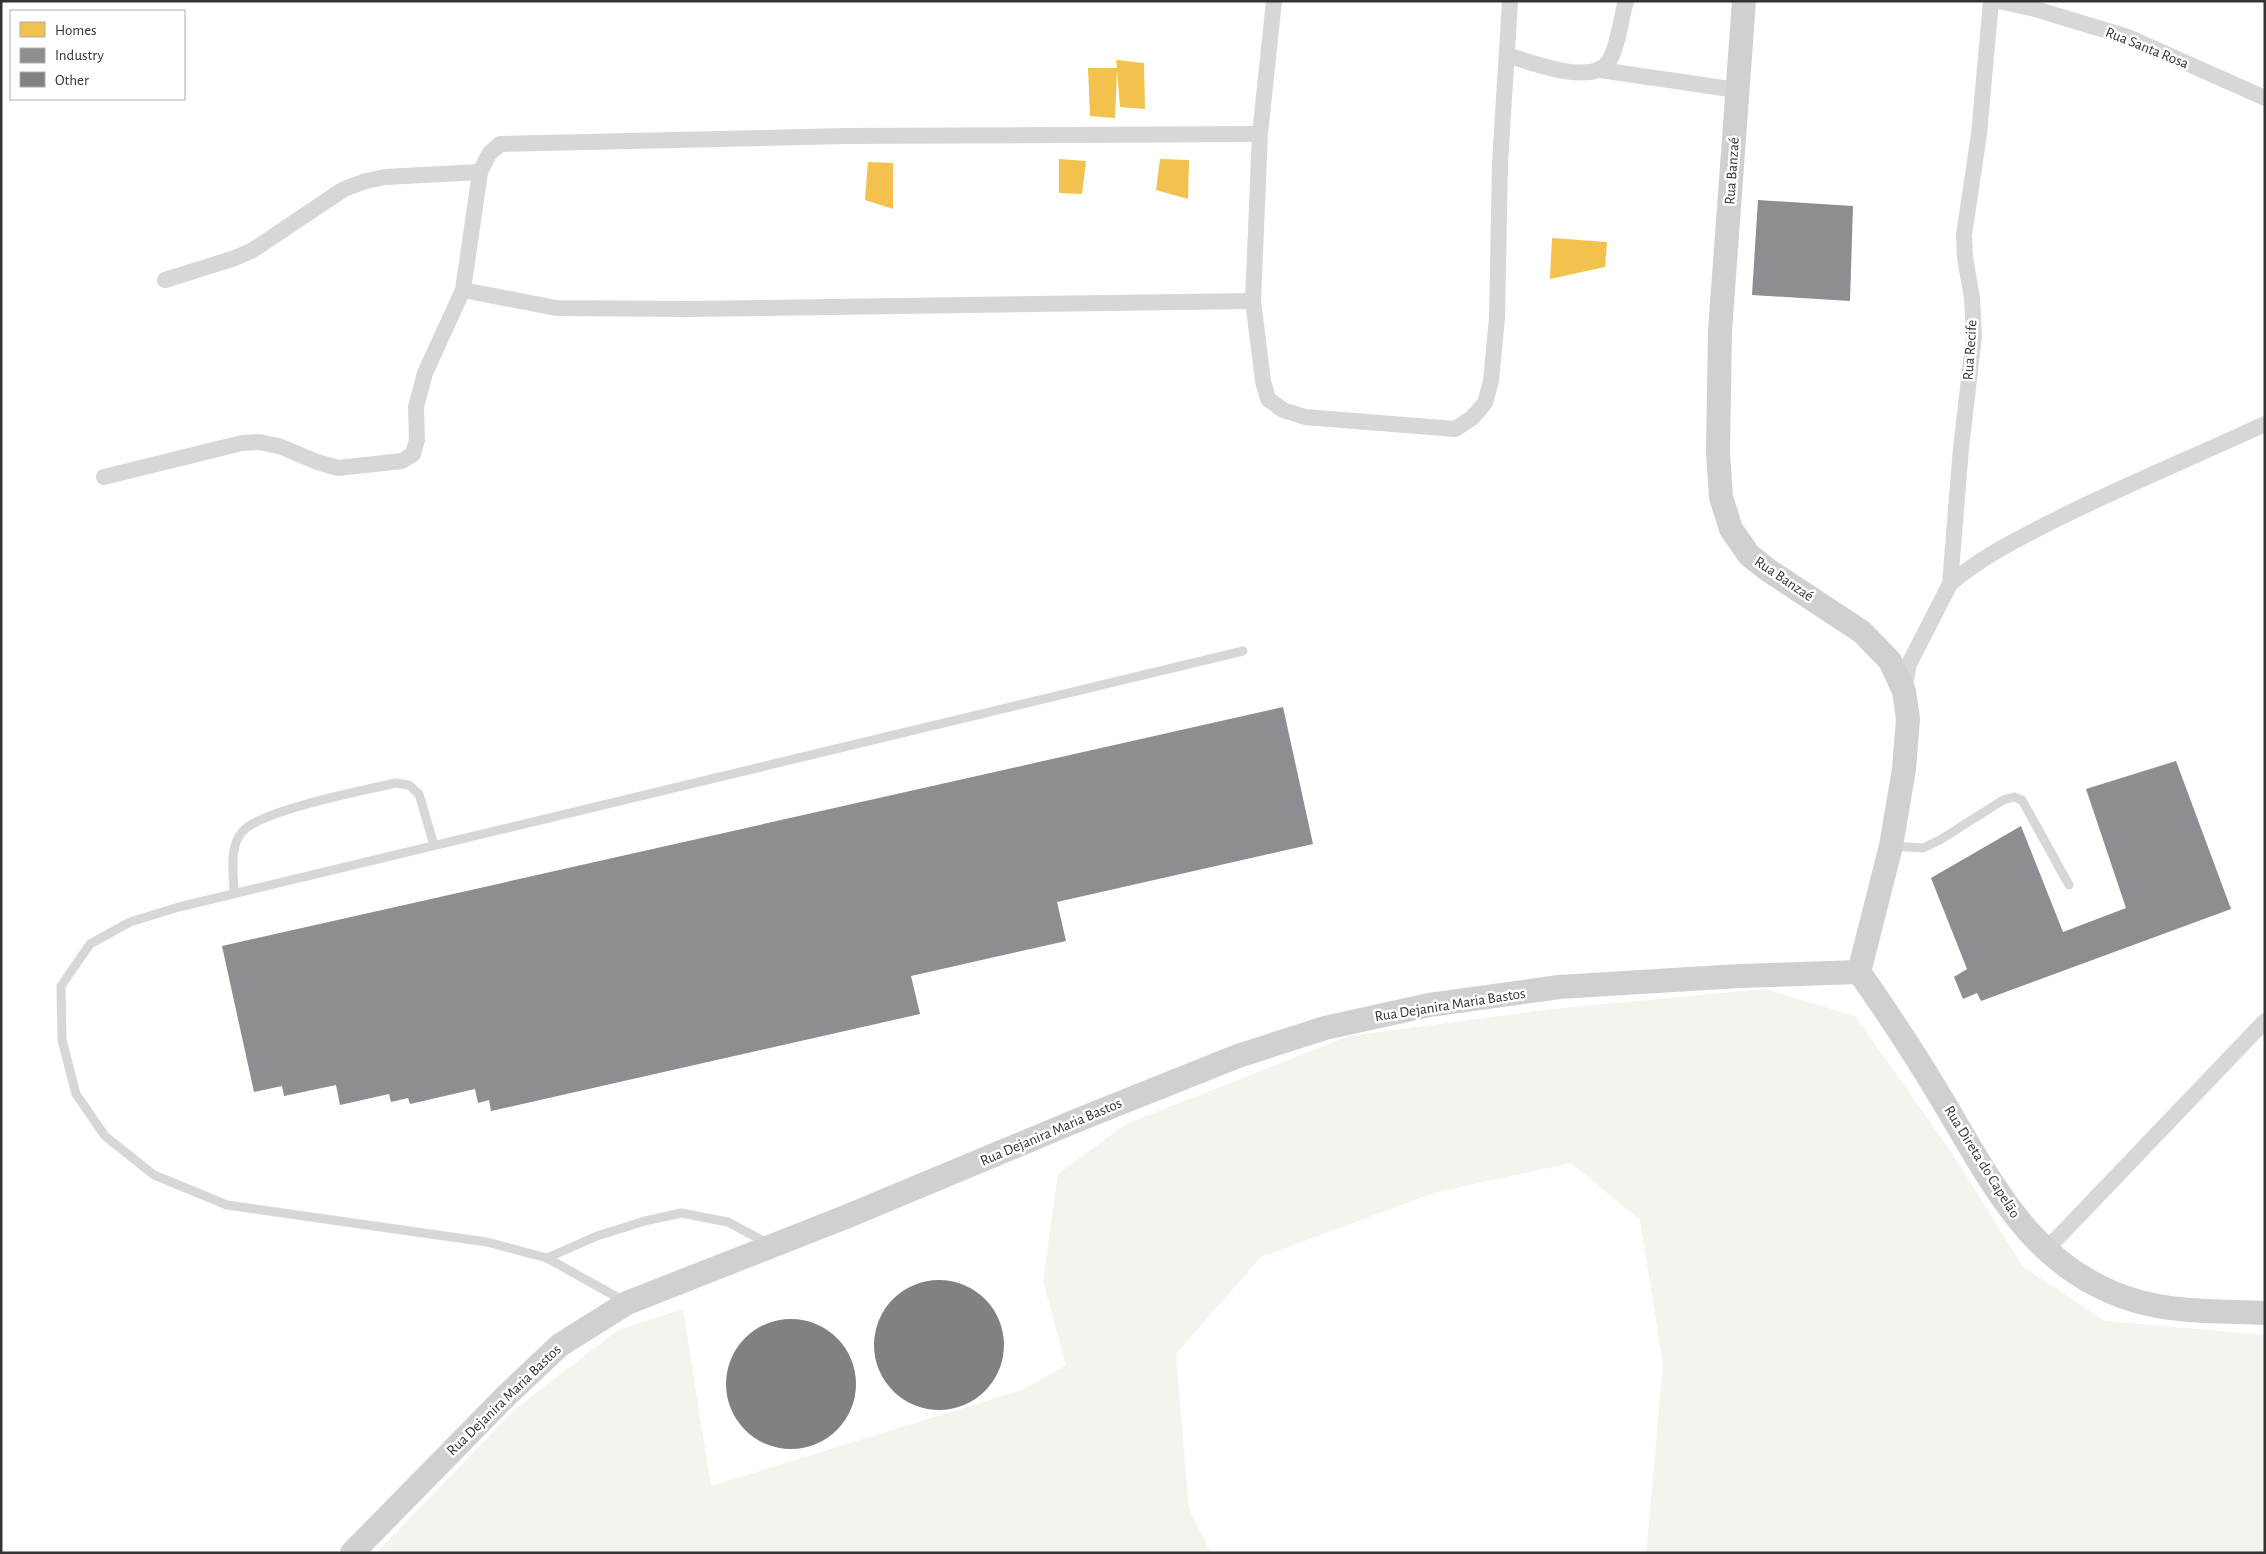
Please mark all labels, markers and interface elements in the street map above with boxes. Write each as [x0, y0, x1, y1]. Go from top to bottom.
legend [10, 10, 185, 100]
text: Homes [55, 23, 97, 38]
street label: Rua Santa Rosa [2103, 25, 2191, 71]
text: Industry [55, 48, 104, 63]
text: Other [55, 73, 89, 88]
street label: Rua Banzaé [1722, 137, 1742, 205]
street label: Rua Recife [1960, 319, 1980, 381]
street label: Rua Banzaé [1752, 554, 1816, 604]
street label: Rua Dejanira Maria Bastos [1374, 986, 1526, 1024]
street label: Rua Dejanira Maria Bastos [978, 1095, 1124, 1169]
street label: Rua Direta do Capelão [1941, 1103, 2023, 1221]
street label: Rua Dejanira Maria Bastos [444, 1342, 564, 1458]

